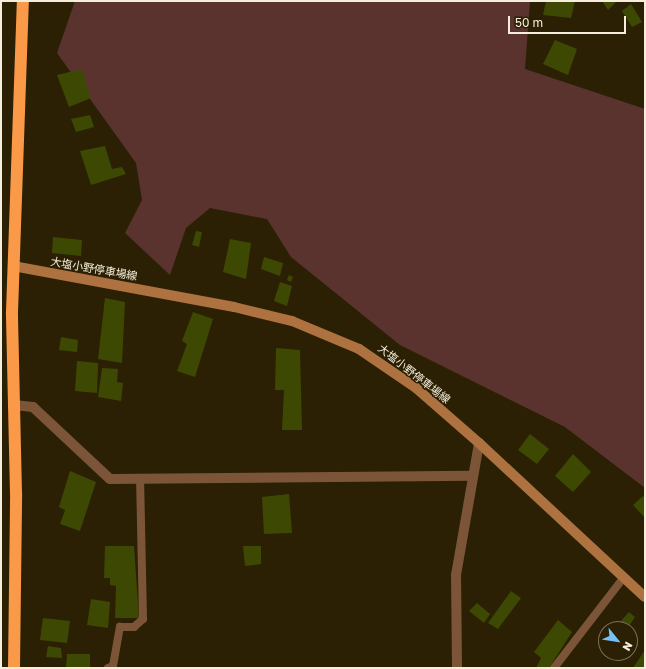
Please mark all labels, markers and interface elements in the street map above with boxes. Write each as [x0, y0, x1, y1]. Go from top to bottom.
scale bar [510, 8, 628, 34]
text: 50 m [515, 15, 543, 30]
street label: 大塩小野停車場線 [50, 255, 138, 283]
street label: 大塩小野停車場線 [375, 342, 453, 406]
north arrow [598, 621, 638, 661]
text: N [620, 640, 636, 654]

